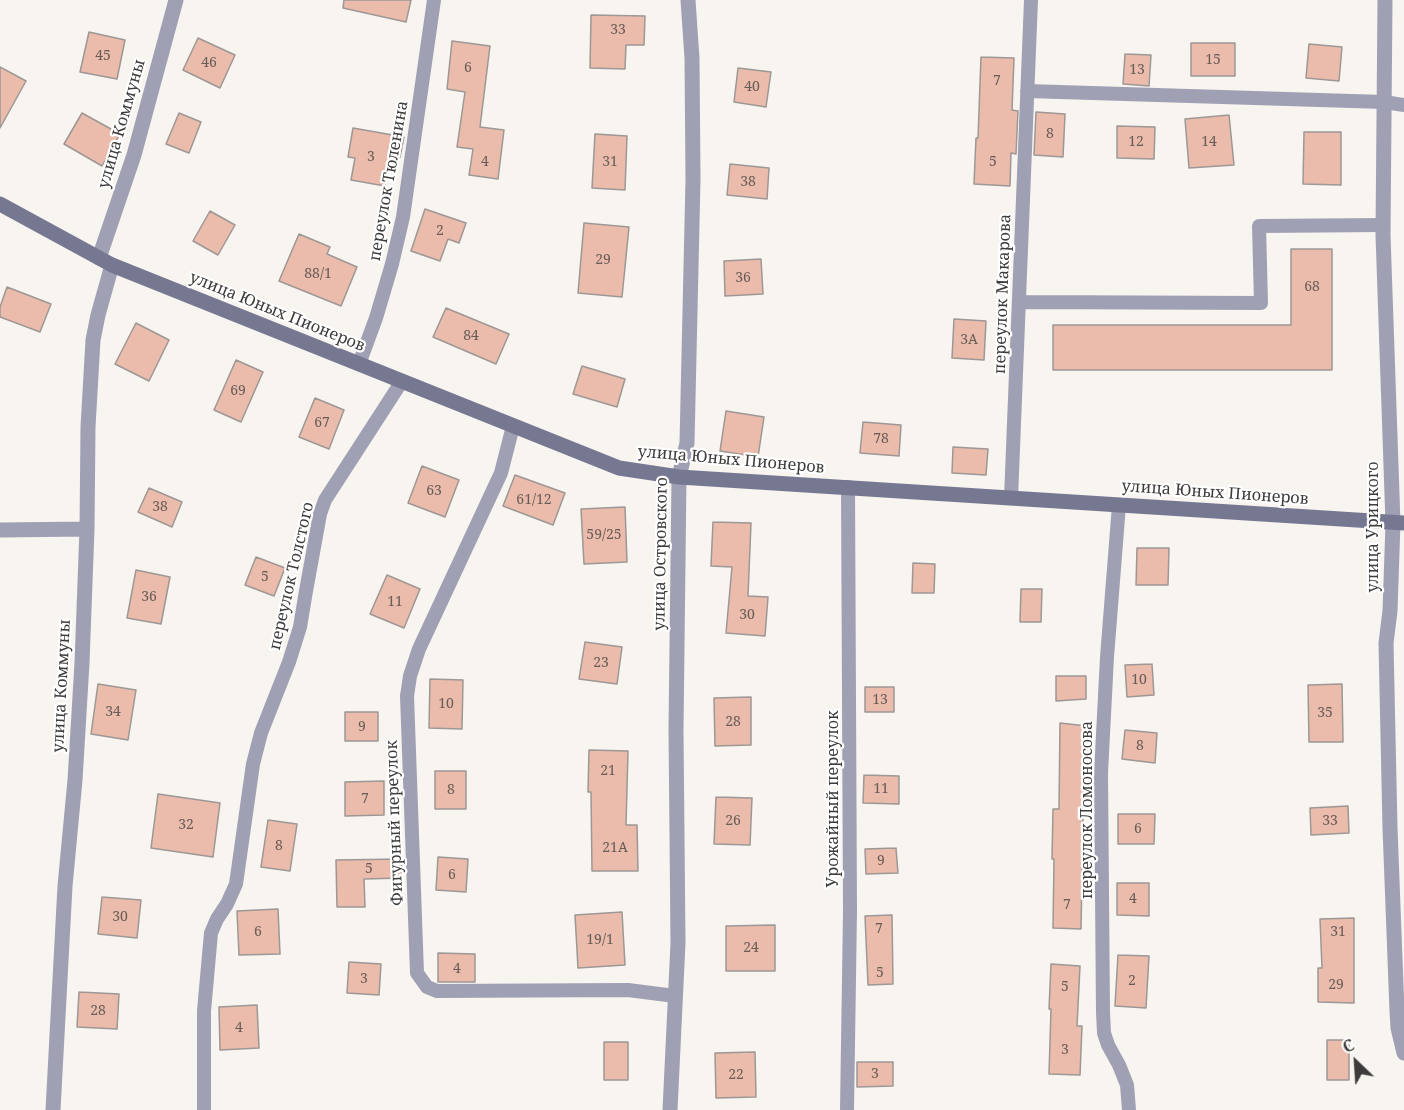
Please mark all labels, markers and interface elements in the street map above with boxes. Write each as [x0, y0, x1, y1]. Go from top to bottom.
house number: 33 [610, 22, 626, 38]
house number: 45 [95, 48, 111, 64]
house number: 15 [1205, 52, 1221, 68]
house number: 46 [201, 55, 217, 71]
street label: улица Коммуны [94, 57, 150, 191]
house number: 6 [464, 60, 472, 76]
house number: 13 [1129, 62, 1145, 78]
house number: 7 [993, 73, 1001, 89]
house number: 40 [744, 79, 760, 95]
street label: переулок Тюленина [365, 99, 413, 263]
house number: 8 [1046, 126, 1054, 142]
house number: 12 [1128, 134, 1144, 150]
house number: 14 [1201, 134, 1217, 150]
house number: 3 [367, 149, 375, 165]
house number: 4 [481, 154, 489, 170]
house number: 31 [602, 154, 618, 170]
house number: 5 [989, 154, 997, 170]
house number: 38 [740, 174, 756, 190]
street label: переулок Макарова [991, 214, 1015, 374]
house number: 2 [436, 223, 444, 239]
house number: 29 [595, 252, 611, 268]
house number: 88/1 [304, 266, 332, 282]
street label: улица Юных Пионеров [187, 268, 367, 356]
house number: 36 [735, 270, 751, 286]
house number: 68 [1304, 279, 1320, 295]
house number: 84 [463, 328, 479, 344]
house number: 3А [960, 332, 978, 348]
house number: 69 [230, 383, 246, 399]
house number: 67 [314, 415, 330, 431]
house number: 78 [873, 431, 889, 447]
street label: улица Юных Пионеров [637, 442, 825, 478]
street label: улица Урицкого [1363, 461, 1383, 593]
street label: улица Островского [650, 477, 672, 631]
street label: улица Юных Пионеров [1121, 477, 1309, 509]
house number: 63 [426, 483, 442, 499]
house number: 61/12 [516, 492, 552, 508]
house number: 38 [152, 499, 168, 515]
street label: переулок Толстого [266, 500, 318, 652]
house number: 59/25 [586, 527, 622, 543]
house number: 5 [261, 569, 269, 585]
house number: 36 [141, 589, 157, 605]
house number: 11 [387, 594, 403, 610]
house number: 30 [739, 607, 755, 623]
street label: улица Коммуны [49, 619, 75, 753]
house number: 23 [593, 655, 609, 671]
house number: 10 [1131, 672, 1147, 688]
house number: 13 [872, 692, 888, 708]
house number: 10 [438, 696, 454, 712]
house number: 34 [105, 704, 121, 720]
house number: 35 [1317, 705, 1333, 721]
street label: Урожайный переулок [823, 711, 843, 887]
house number: 28 [725, 714, 741, 730]
house number: 9 [358, 719, 366, 735]
street label: переулок Ломоносова [1077, 721, 1097, 899]
house number: 8 [1136, 738, 1144, 754]
street label: Фигурный переулок [383, 740, 407, 906]
house number: 21 [600, 763, 616, 779]
house number: 11 [873, 781, 889, 797]
house number: 8 [447, 782, 455, 798]
house number: 7 [361, 791, 369, 807]
house number: 26 [725, 813, 741, 829]
house number: 33 [1322, 813, 1338, 829]
house number: 32 [178, 817, 194, 833]
house number: 6 [1134, 821, 1142, 837]
house number: 8 [275, 838, 283, 854]
house number: 21А [602, 840, 628, 856]
house number: 9 [877, 853, 885, 869]
house number: 5 [365, 861, 373, 877]
house number: 6 [448, 867, 456, 883]
house number: 4 [1129, 891, 1137, 907]
house number: 7 [1063, 897, 1071, 913]
house number: 30 [112, 909, 128, 925]
house number: 7 [875, 921, 883, 937]
house number: 6 [254, 924, 262, 940]
house number: 31 [1330, 924, 1346, 940]
house number: 19/1 [586, 932, 614, 948]
house number: 24 [743, 940, 759, 956]
house number: 4 [453, 961, 461, 977]
house number: 5 [876, 965, 884, 981]
house number: 3 [360, 971, 368, 987]
house number: 2 [1128, 973, 1136, 989]
house number: 29 [1328, 977, 1344, 993]
house number: 5 [1061, 979, 1069, 995]
house number: 28 [90, 1003, 106, 1019]
house number: 4 [235, 1020, 243, 1036]
north arrow [1326, 1032, 1386, 1092]
text: С [1339, 1033, 1358, 1058]
house number: 3 [1061, 1042, 1069, 1058]
house number: 3 [871, 1066, 879, 1082]
house number: 22 [728, 1067, 744, 1083]

